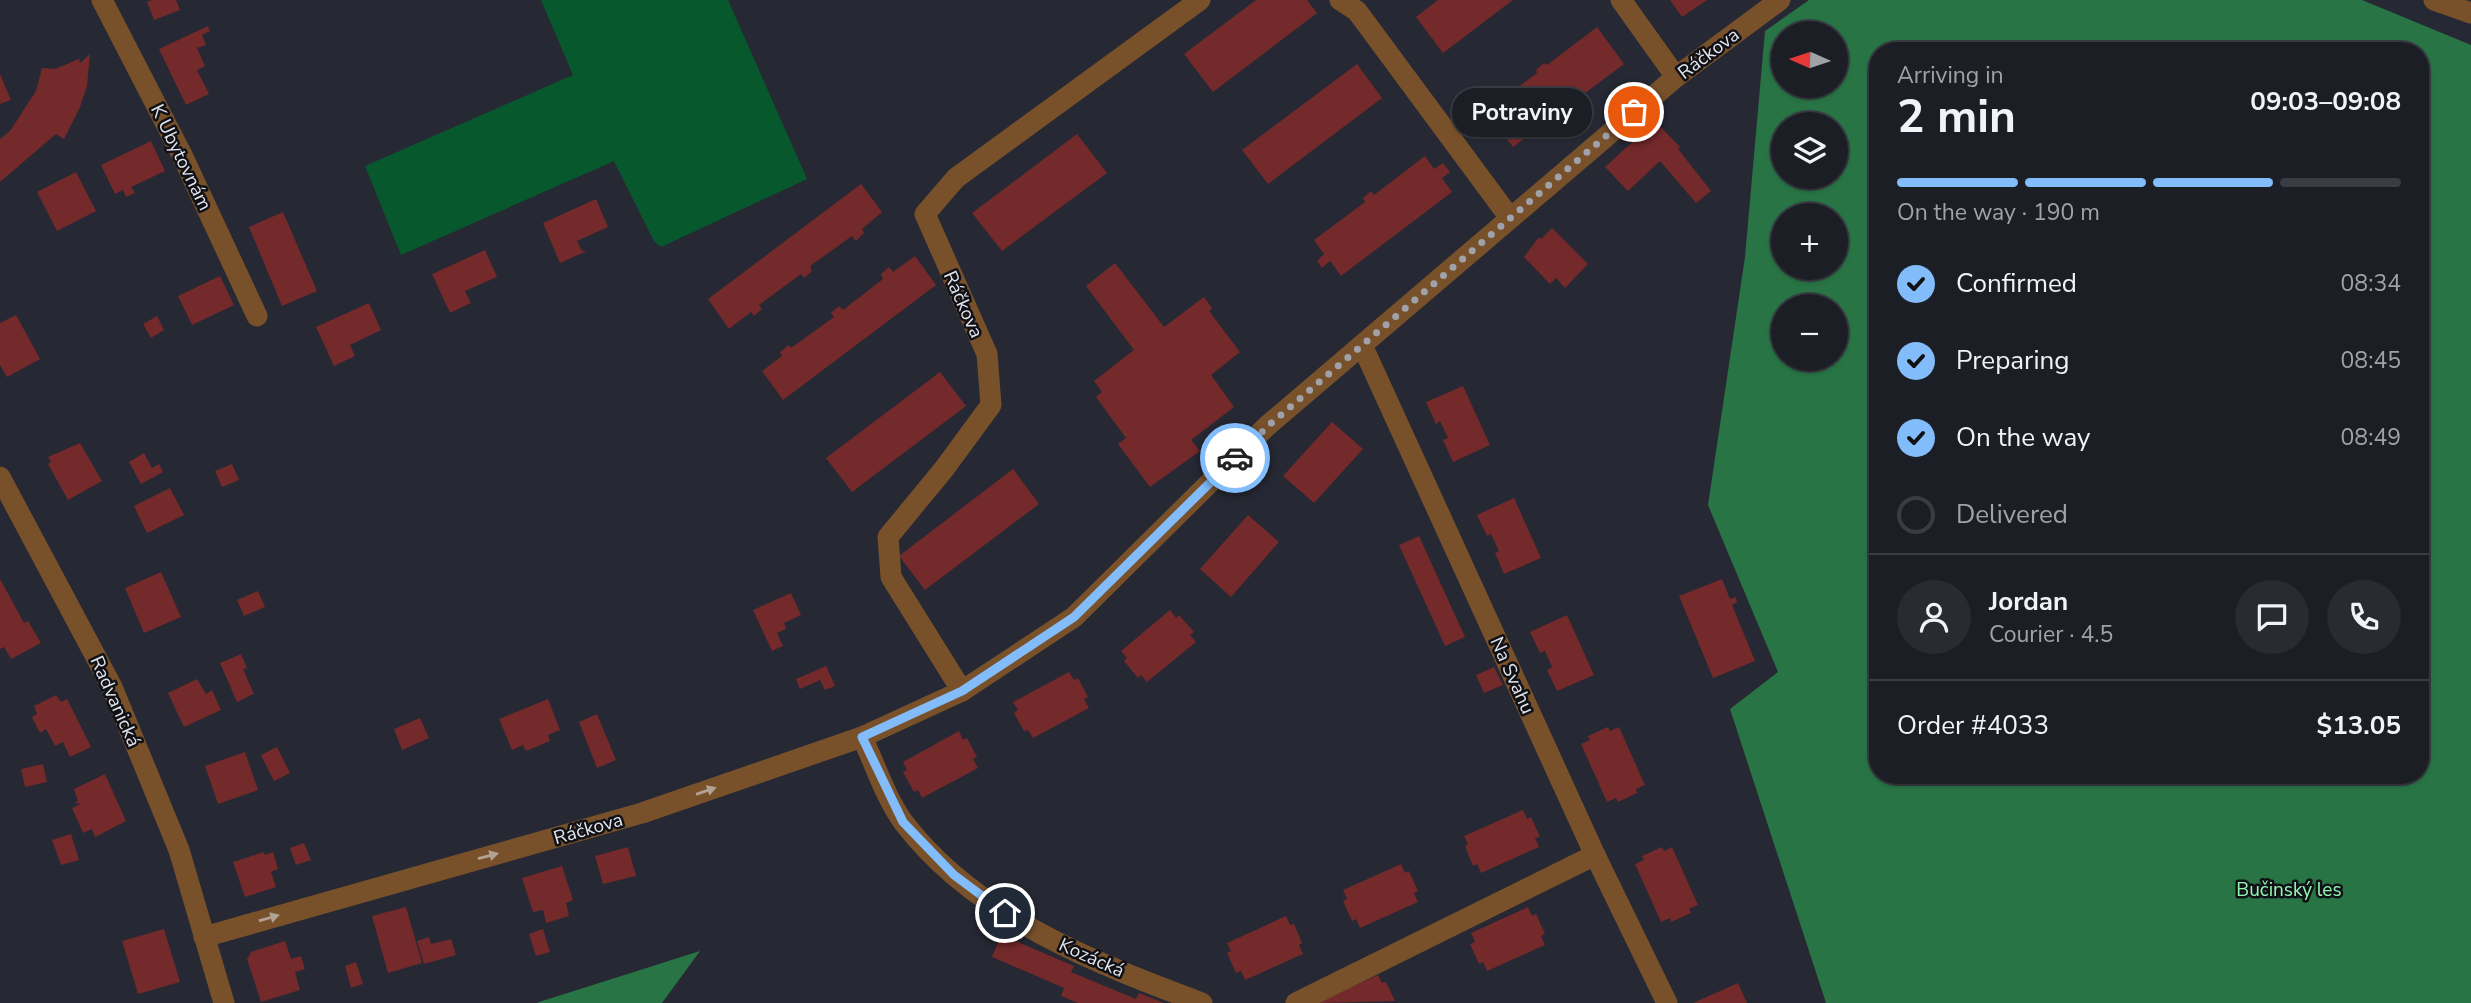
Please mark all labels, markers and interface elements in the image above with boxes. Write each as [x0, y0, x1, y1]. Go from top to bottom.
north arrow [1771, 21, 1848, 98]
map controls [1771, 21, 1848, 371]
street label: Ráčkova [1672, 22, 1745, 86]
text: Arriving in [1897, 60, 2004, 91]
pin [1604, 82, 1664, 142]
text: 09:03–09:08 [2250, 84, 2401, 119]
text: 2 min [1897, 85, 2016, 148]
callout: Potraviny [1452, 88, 1592, 136]
icon: bag [1615, 93, 1653, 131]
text: Potraviny [1471, 97, 1573, 128]
street label: K Ubytovnám [144, 100, 218, 215]
button: layers [1771, 112, 1848, 189]
text: On the way · 190 m [1897, 197, 2100, 228]
button: + [1771, 203, 1848, 280]
icon: check [1897, 265, 1935, 303]
text: Confirmed [1956, 266, 2077, 301]
street label: Ráčkova [937, 267, 989, 342]
text: 08:34 [2341, 268, 2401, 299]
button: − [1771, 294, 1848, 371]
icon: check [1897, 342, 1935, 380]
text: Preparing [1956, 343, 2069, 378]
text: 08:45 [2341, 345, 2401, 376]
icon: check [1897, 419, 1935, 457]
text: On the way [1956, 420, 2090, 455]
text: 08:49 [2341, 422, 2401, 453]
courier [1200, 423, 1270, 493]
icon: car [1216, 439, 1254, 477]
text: Delivered [1956, 497, 2068, 532]
button: person [1897, 580, 1971, 654]
button: chat [2235, 580, 2309, 654]
button: phone [2327, 580, 2401, 654]
text: Jordan [1989, 584, 2068, 619]
text: Courier · 4.5 [1989, 619, 2113, 650]
street label: Na Svahu [1484, 633, 1541, 718]
street label: Radvanická [83, 652, 147, 751]
text: Order #4033 [1897, 708, 2049, 743]
text: $13.05 [2317, 708, 2401, 743]
one-way arrow [696, 785, 717, 796]
street label: Ráčkova [551, 807, 626, 851]
one-way arrow [477, 850, 499, 861]
park label: Bučinský les [2236, 877, 2342, 903]
pin [975, 883, 1035, 943]
icon: home [986, 894, 1024, 932]
one-way arrow [259, 913, 280, 923]
street label: Kozácká [1055, 932, 1128, 984]

